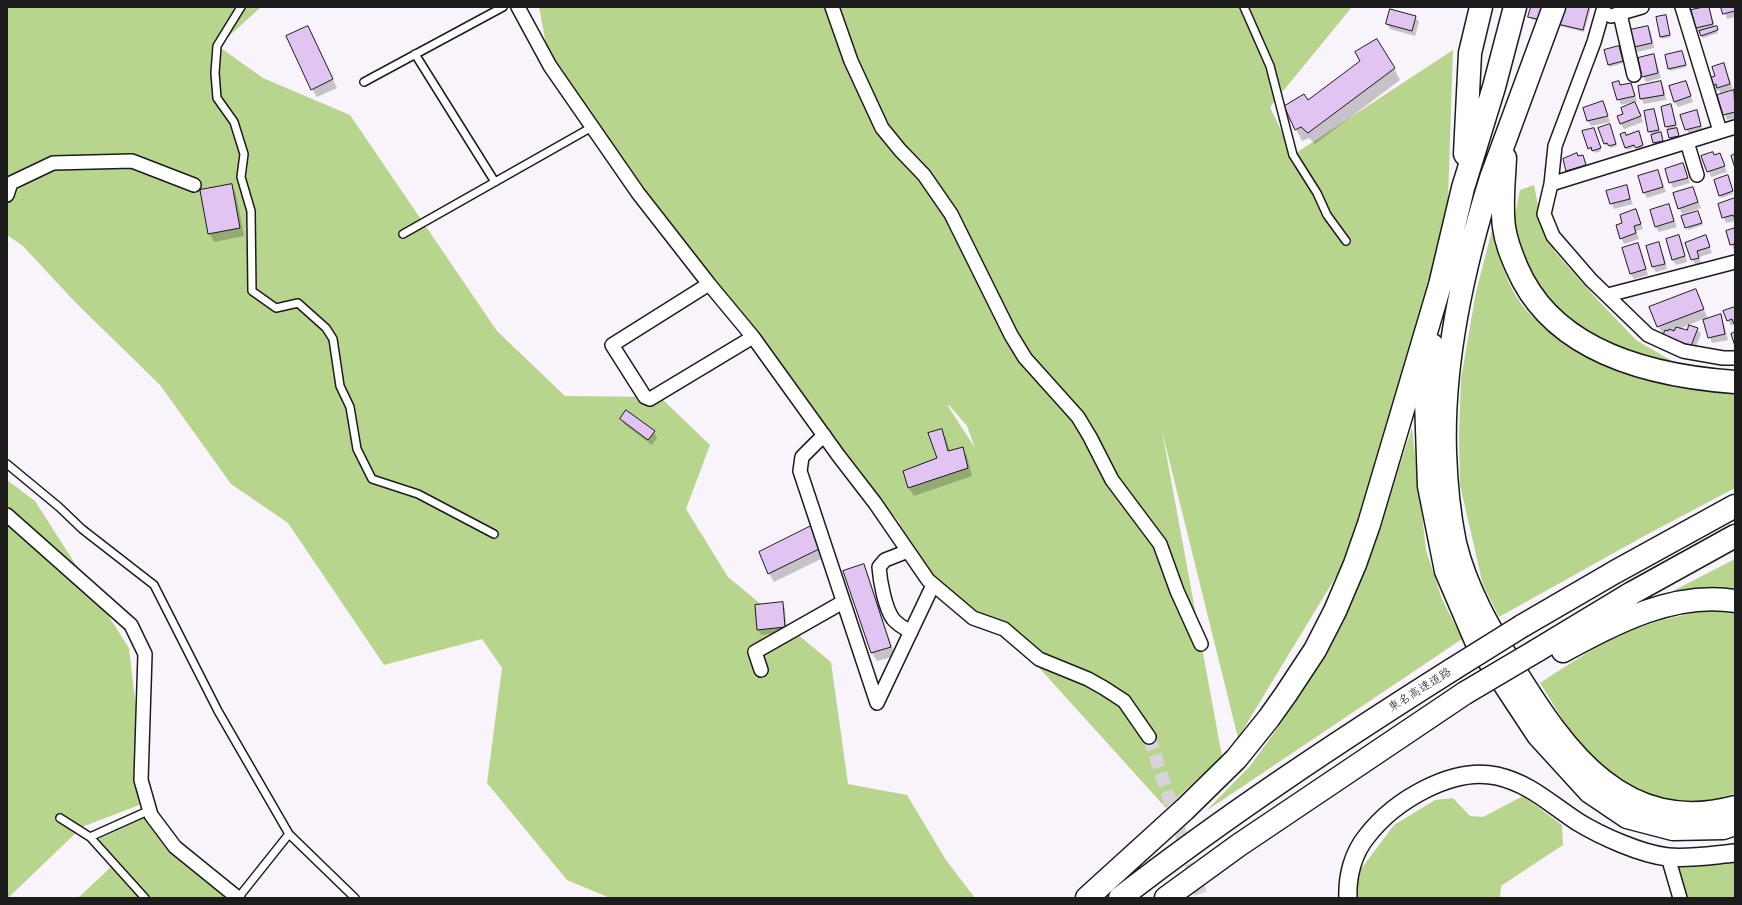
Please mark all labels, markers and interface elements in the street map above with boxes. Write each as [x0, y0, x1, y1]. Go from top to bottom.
street label: 東名高速道路 [1386, 665, 1454, 715]

